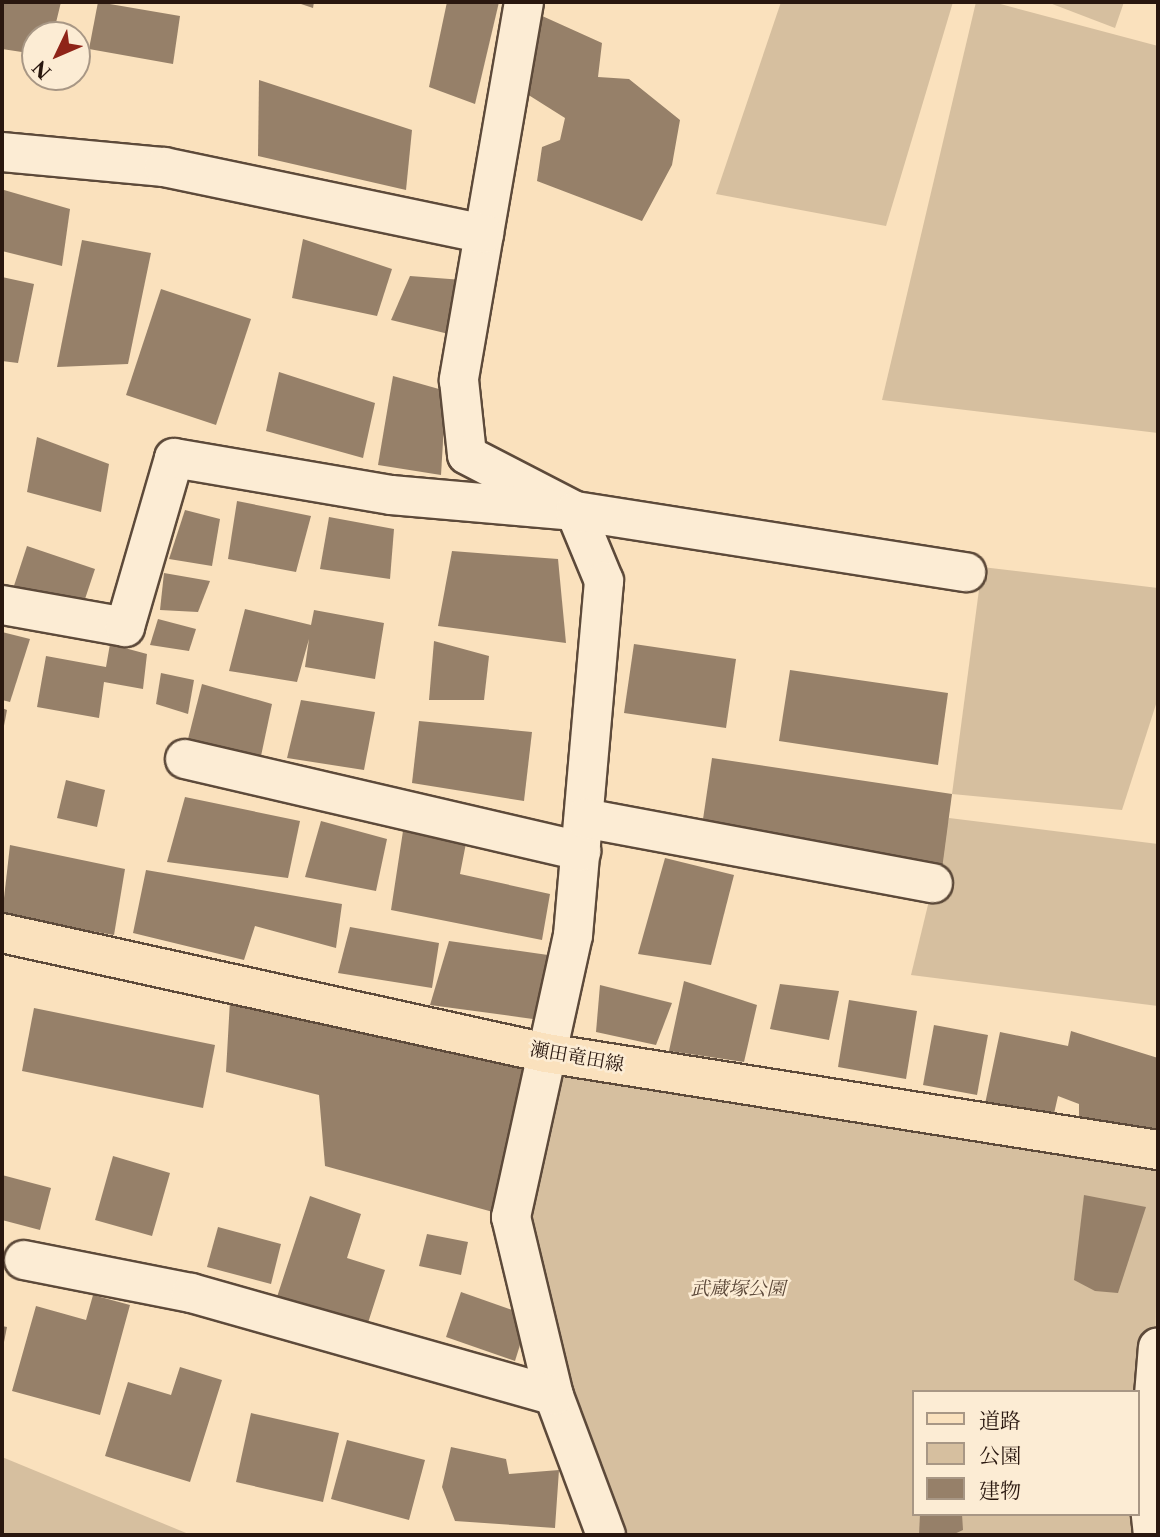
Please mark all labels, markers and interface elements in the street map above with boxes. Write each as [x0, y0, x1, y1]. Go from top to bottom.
north arrow [21, 21, 91, 91]
text: N [28, 56, 56, 83]
street label: 瀬田竜田線 [528, 1038, 626, 1076]
park label: 武蔵塚公園 [691, 1278, 785, 1300]
legend [912, 1390, 1139, 1516]
text: 道路 [979, 1408, 1021, 1433]
text: 公園 [979, 1443, 1021, 1468]
text: 建物 [979, 1478, 1021, 1503]

